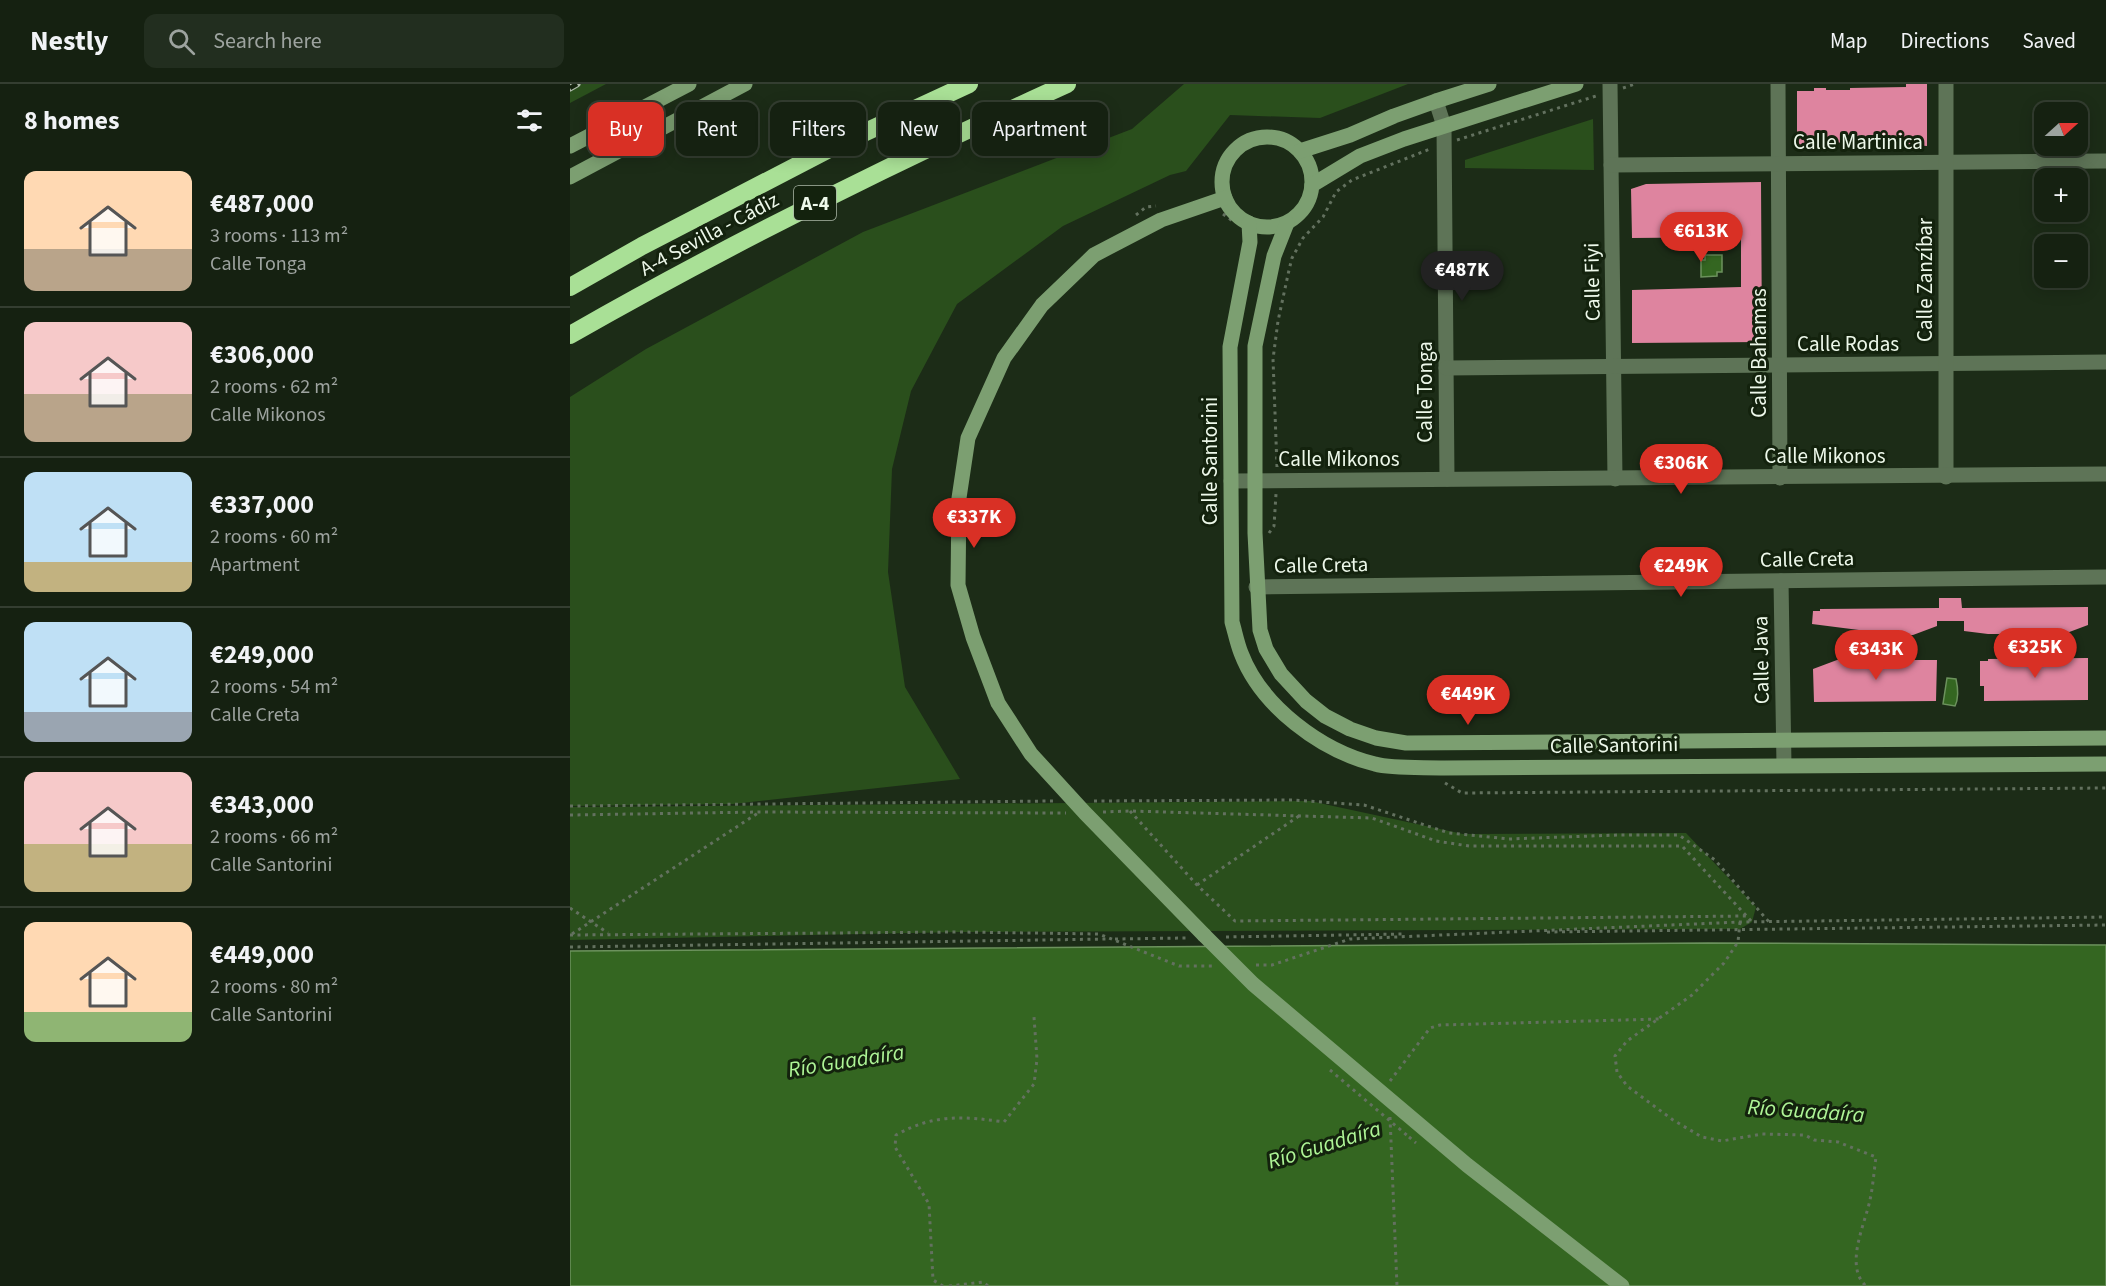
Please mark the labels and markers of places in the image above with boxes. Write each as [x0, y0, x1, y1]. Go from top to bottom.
pin: €613K [1659, 212, 1743, 263]
pin: €487K [1420, 251, 1504, 302]
pin: €306K [1639, 444, 1723, 495]
pin: €337K [932, 498, 1016, 549]
pin: €249K [1639, 547, 1723, 598]
pin: €325K [1993, 628, 2077, 679]
pin: €343K [1834, 630, 1918, 681]
pin: €449K [1426, 675, 1510, 726]

